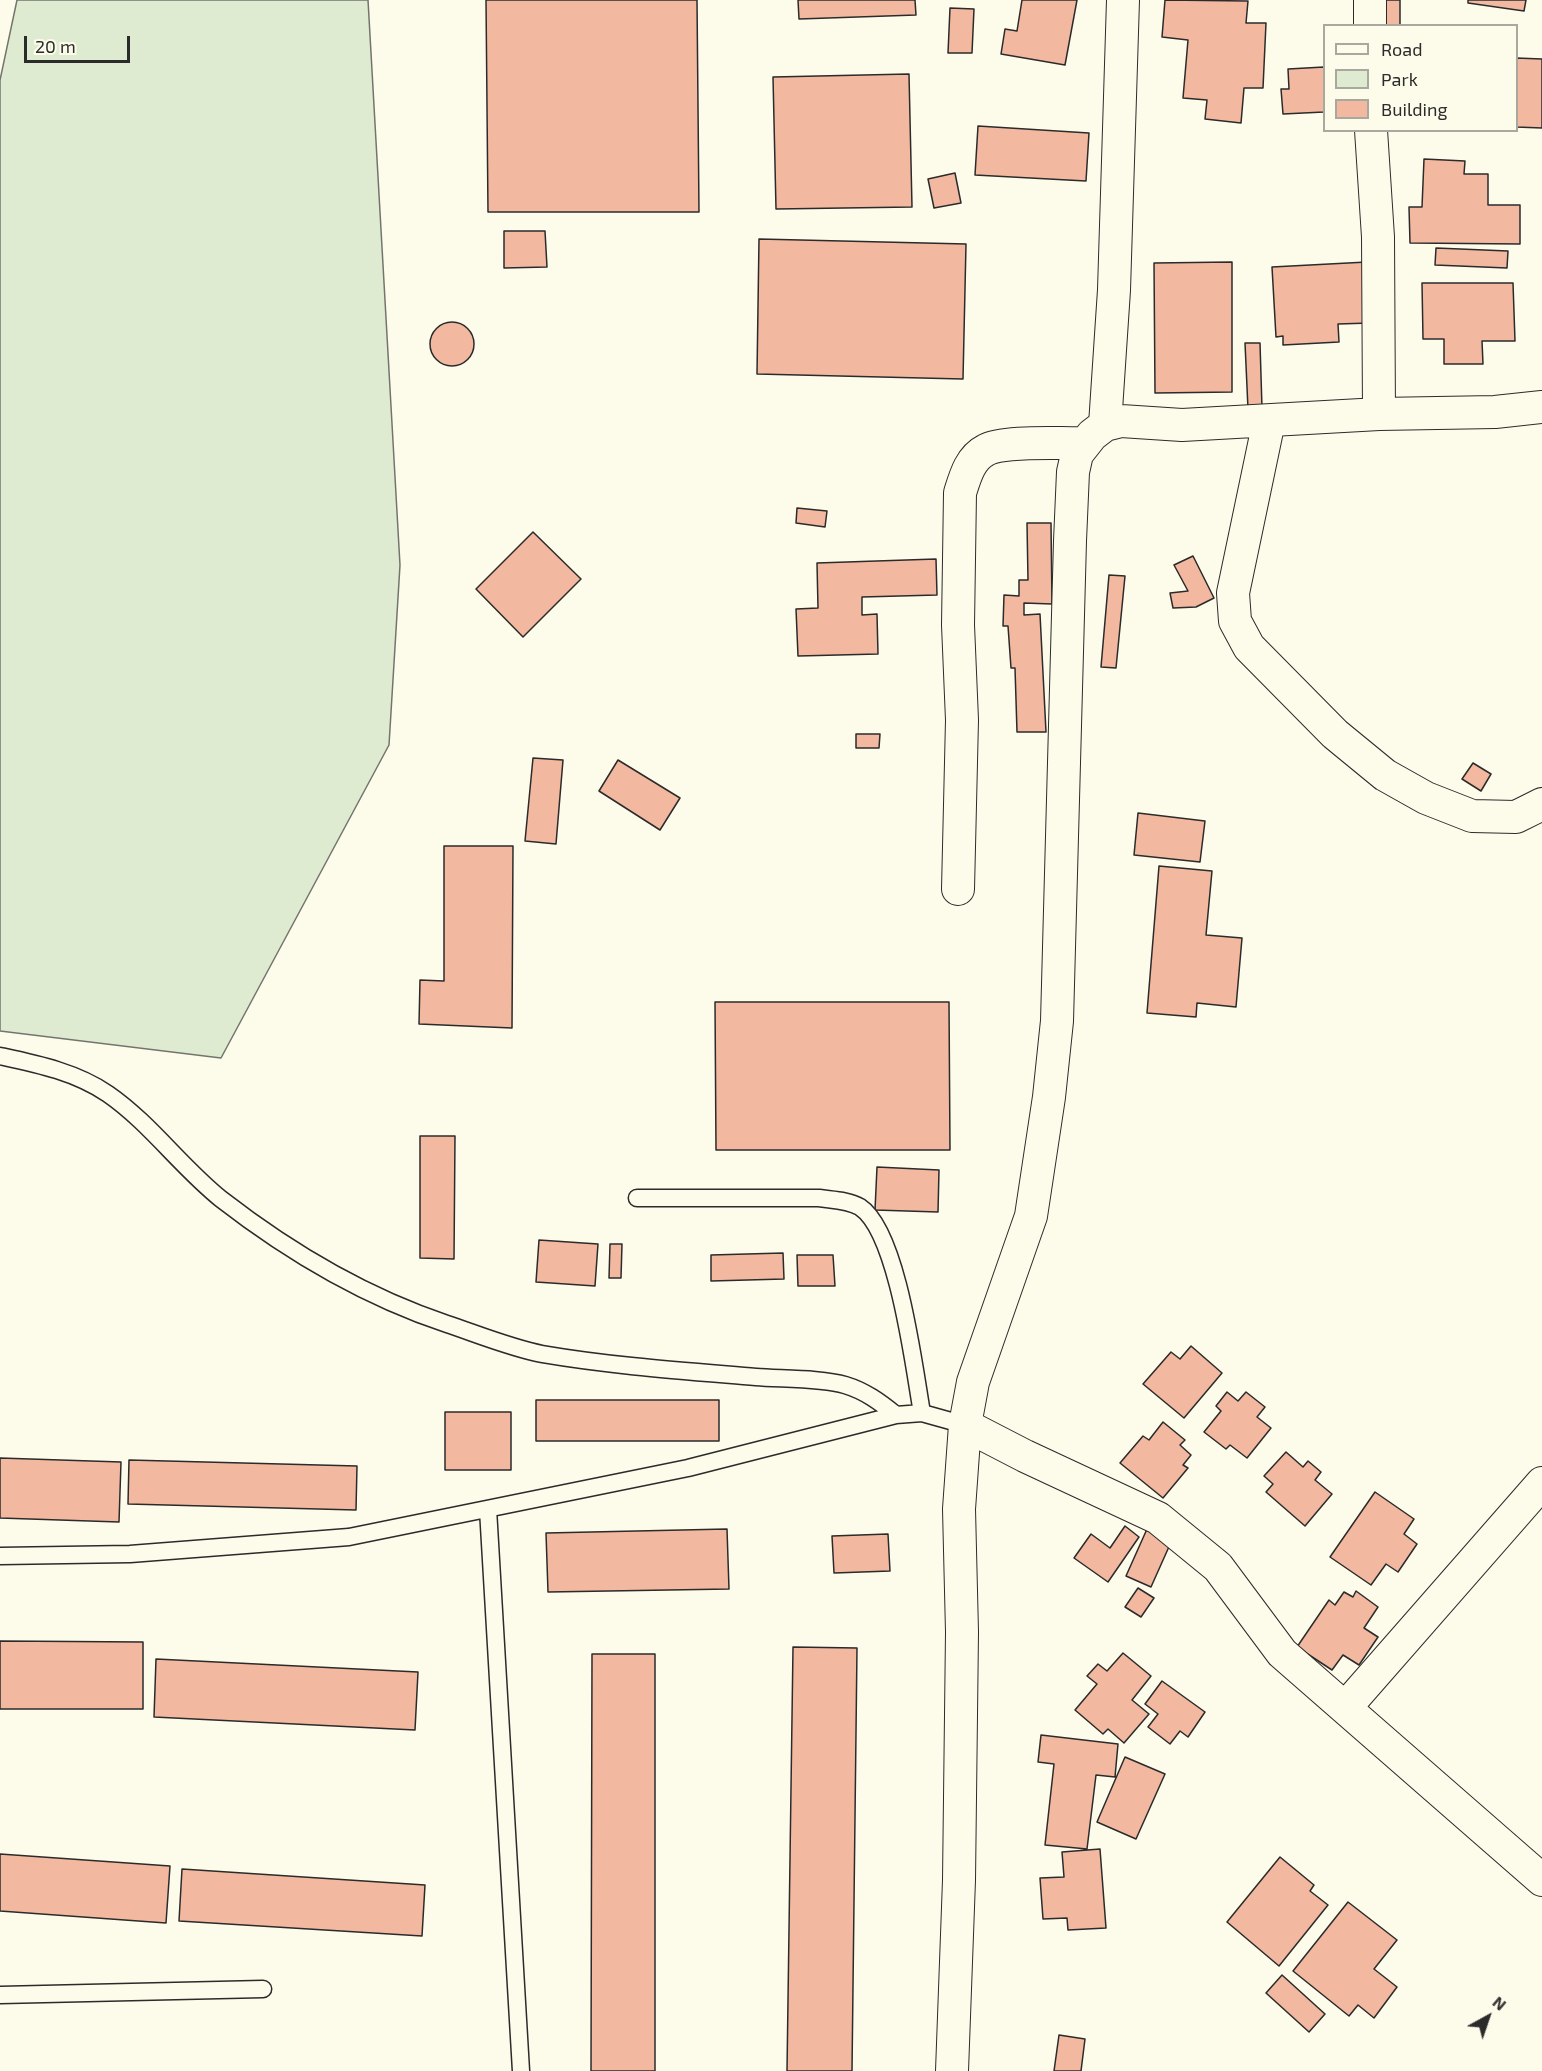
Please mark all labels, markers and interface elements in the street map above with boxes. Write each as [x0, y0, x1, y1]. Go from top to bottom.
scale bar [27, 24, 134, 62]
legend [1323, 24, 1518, 132]
text: 20 m [35, 35, 76, 57]
text: Road [1381, 38, 1422, 60]
text: Park [1381, 68, 1418, 90]
text: Building [1381, 98, 1448, 120]
north arrow [1458, 1987, 1518, 2047]
text: N [1489, 1992, 1510, 2014]

